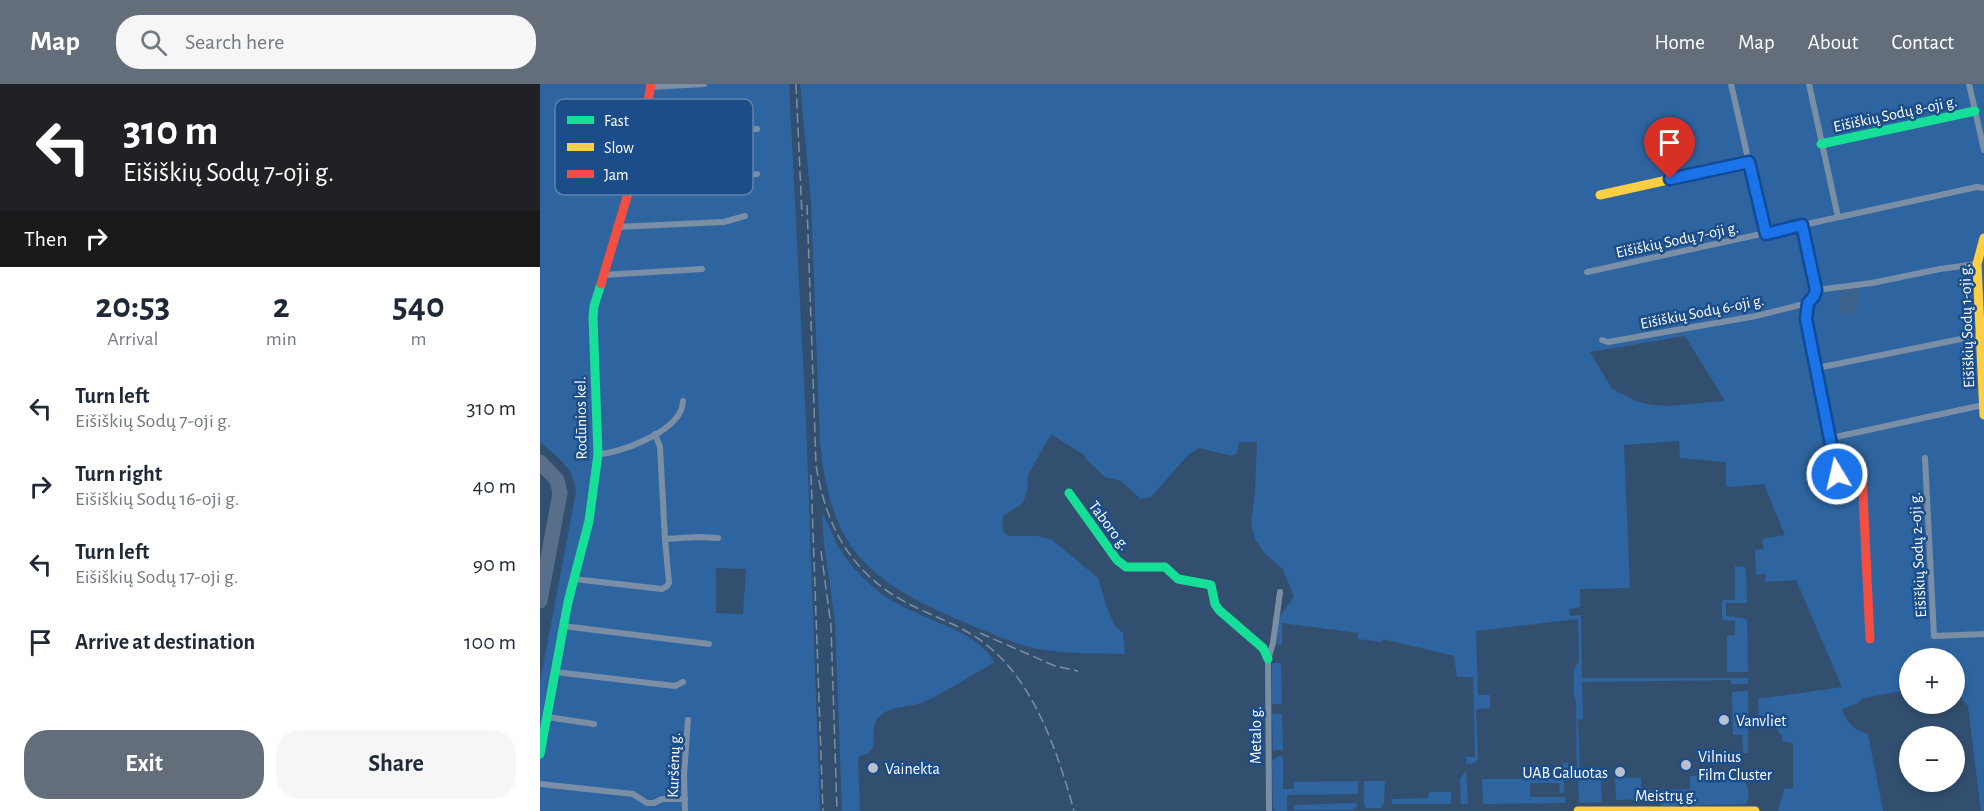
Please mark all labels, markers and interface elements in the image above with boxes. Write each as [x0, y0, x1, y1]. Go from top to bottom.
search box [116, 15, 536, 69]
icon: search [137, 26, 170, 59]
text: Map [30, 28, 80, 56]
text: Search here [185, 31, 284, 53]
text: Home [1654, 32, 1705, 53]
text: Map [1738, 32, 1775, 53]
text: About [1808, 32, 1858, 53]
text: Contact [1891, 32, 1954, 53]
street label: Eišiškių Sodų 8-oji g. [1832, 93, 1959, 136]
legend [555, 99, 753, 195]
icon: left [24, 108, 102, 186]
text: 310 m [123, 110, 218, 152]
text: Fast [604, 113, 629, 129]
pin [1644, 117, 1695, 179]
icon: arrive [1653, 126, 1686, 159]
text: Slow [604, 140, 634, 156]
text: Eišiškių Sodų 7-oji g. [123, 159, 334, 186]
text: Jam [604, 167, 629, 183]
street label: Eišiškių Sodų 7-oji g. [1614, 219, 1740, 262]
icon: right [80, 222, 113, 255]
text: Then [24, 228, 68, 250]
street label: Eišiškių Sodų 1-oji g. [1957, 264, 1978, 388]
text: 20:53 [95, 288, 170, 324]
text: 2 [273, 288, 290, 324]
text: 540 [392, 288, 445, 324]
street label: Eišiškių Sodų 6-oji g. [1639, 292, 1766, 333]
text: Arrival [107, 329, 159, 349]
text: min [266, 329, 297, 349]
text: m [410, 329, 426, 349]
street label: Rodūnios kel. [572, 376, 590, 460]
text: Turn left [75, 385, 149, 407]
icon: left [24, 392, 57, 425]
text: 310 m [467, 397, 516, 419]
text: Eišiškių Sodų 7-oji g. [75, 411, 231, 431]
position arrow [1805, 442, 1869, 506]
text: Turn right [75, 463, 162, 485]
icon: right [24, 470, 57, 503]
text: 40 m [473, 475, 516, 497]
text: Eišiškių Sodų 16-oji g. [75, 489, 239, 509]
street label: Eišiškių Sodų 2-oji g. [1907, 492, 1930, 618]
street label: Taboro g. [1086, 498, 1133, 553]
text: Turn left [75, 541, 149, 563]
icon: left [24, 548, 57, 581]
text: 90 m [473, 553, 516, 575]
text: Eišiškių Sodų 17-oji g. [75, 567, 238, 587]
icon: arrive [24, 626, 57, 659]
text: Arrive at destination [75, 631, 255, 653]
text: 100 m [464, 631, 516, 653]
map controls [1899, 648, 1965, 792]
button: + [1899, 648, 1965, 714]
street label: Metalo g. [1248, 706, 1264, 764]
marker: Vanvliet [1717, 713, 1731, 727]
place label: Vanvliet [1736, 713, 1786, 729]
button: − [1899, 726, 1965, 792]
button: Exit [24, 730, 264, 799]
button: Share [276, 730, 516, 799]
street label: Kuršėnų g. [665, 732, 683, 798]
place label: Vilnius Film Cluster [1698, 749, 1773, 783]
marker: Vilnius Film Cluster [1679, 758, 1693, 772]
marker: Vainekta [866, 761, 880, 775]
place label: Vainekta [885, 761, 940, 777]
place label: UAB Galuotas [1523, 765, 1608, 781]
marker: UAB Galuotas [1613, 765, 1627, 779]
street label: Meistrų g. [1635, 788, 1697, 804]

